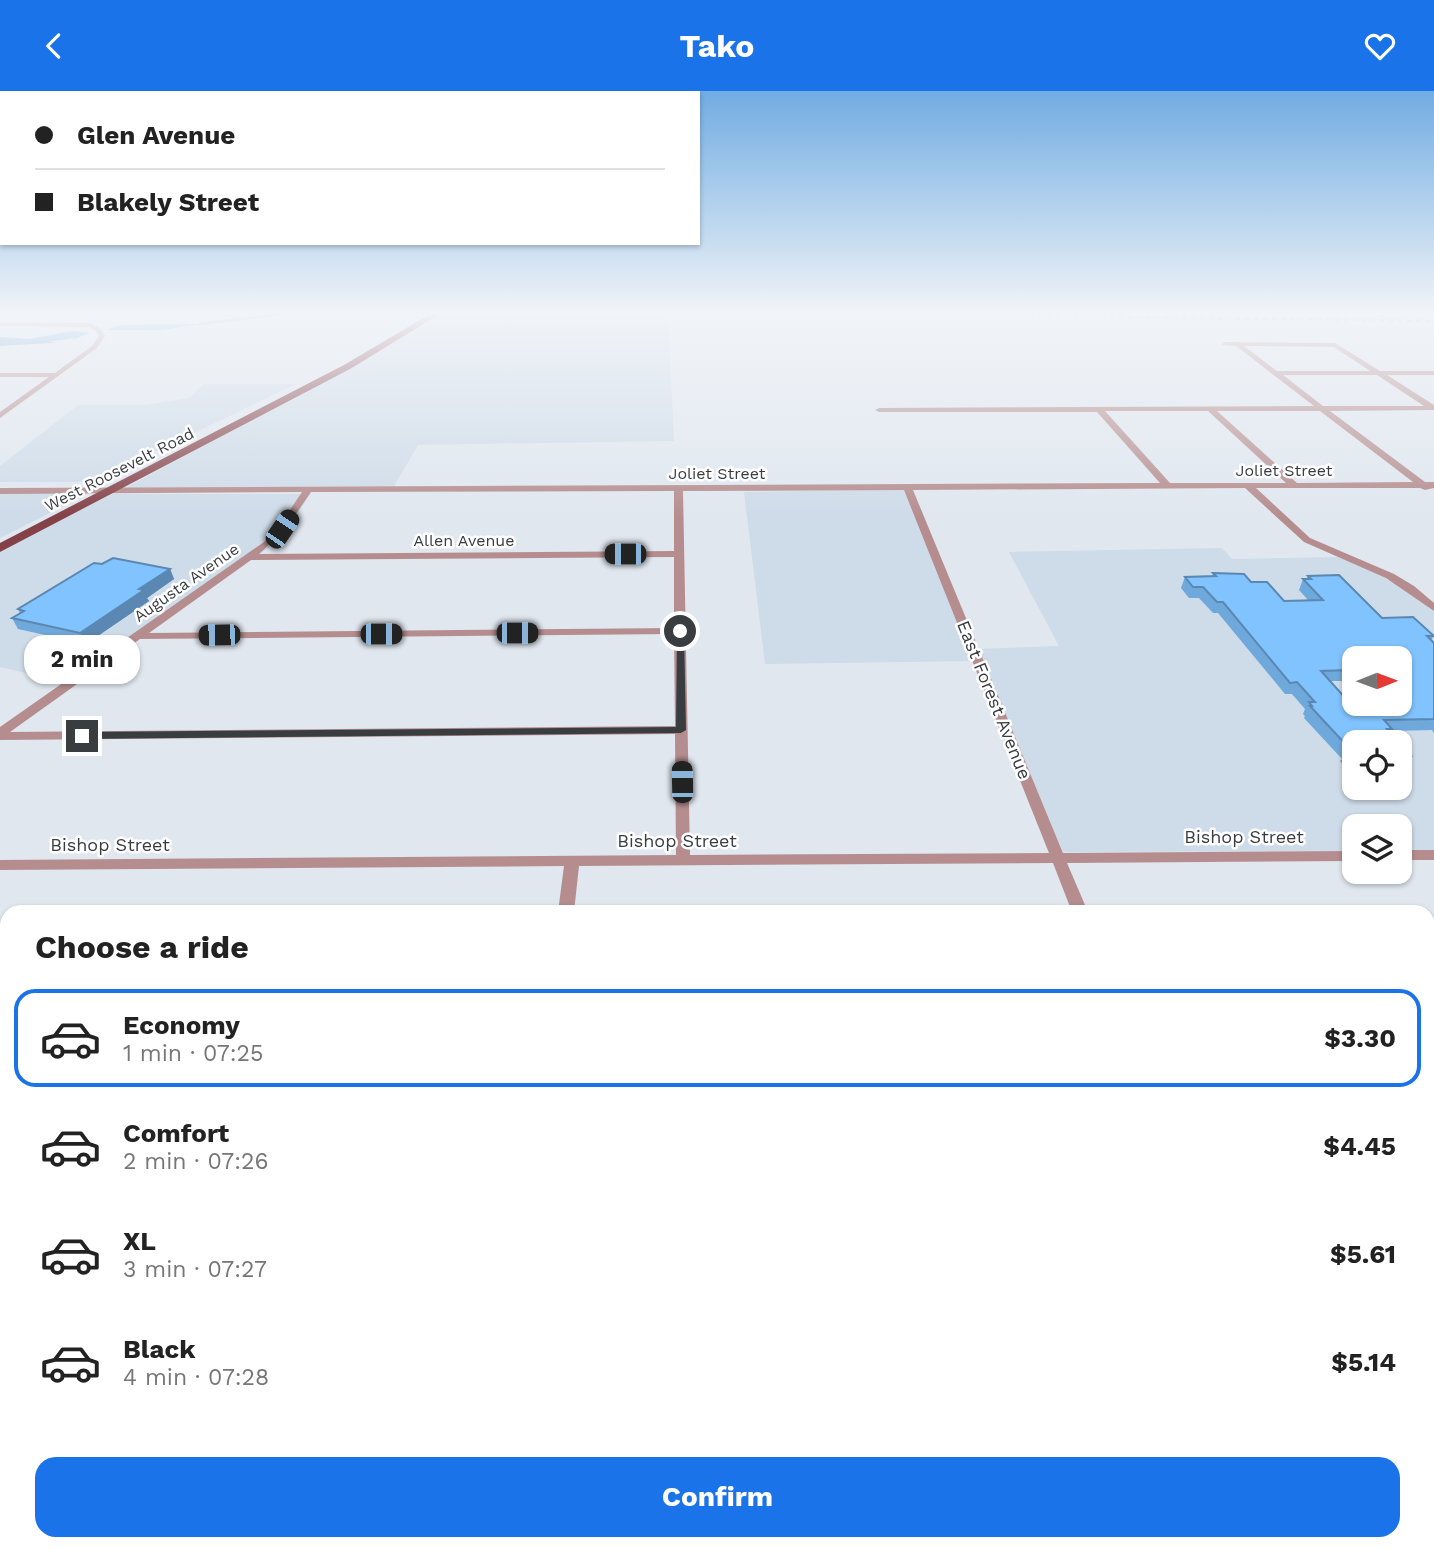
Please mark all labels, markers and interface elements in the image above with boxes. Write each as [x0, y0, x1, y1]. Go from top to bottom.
icon: back [35, 27, 73, 65]
text: Tako [680, 27, 754, 65]
icon: heart [1361, 27, 1399, 65]
text: Glen Avenue [77, 120, 235, 150]
text: Blakely Street [77, 187, 259, 217]
street label: West Roosevelt Road [41, 424, 197, 515]
street label: Joliet Street [1236, 461, 1333, 480]
street label: Joliet Street [669, 464, 766, 483]
car [262, 506, 303, 552]
street label: Allen Avenue [414, 531, 514, 550]
street label: Augusta Avenue [130, 539, 242, 626]
car [605, 544, 647, 565]
route start [664, 615, 696, 647]
street label: East Forest Avenue [953, 617, 1036, 782]
car [497, 623, 539, 644]
car [198, 624, 241, 646]
car [361, 624, 403, 645]
callout: 2 min [24, 635, 140, 683]
text: 2 min [51, 646, 113, 673]
north arrow [1342, 646, 1412, 716]
map controls [1342, 646, 1412, 884]
route end [66, 720, 98, 752]
button: locate [1342, 730, 1412, 800]
car [672, 761, 693, 803]
button: layers [1342, 814, 1412, 884]
street label: Bishop Street [1184, 826, 1304, 847]
street label: Bishop Street [617, 830, 737, 851]
street label: Bishop Street [50, 834, 170, 855]
text: Choose a ride [35, 928, 249, 966]
icon: car [39, 1007, 102, 1070]
text: Economy [123, 1010, 240, 1040]
text: $3.30 [1324, 1023, 1396, 1053]
text: 1 min · 07:25 [123, 1040, 263, 1067]
icon: car [39, 1115, 102, 1178]
text: Comfort [123, 1118, 229, 1148]
text: $4.45 [1323, 1131, 1396, 1161]
text: 2 min · 07:26 [123, 1148, 268, 1175]
icon: car [39, 1223, 102, 1286]
text: XL [123, 1226, 156, 1256]
text: $5.61 [1330, 1239, 1396, 1269]
text: 3 min · 07:27 [123, 1256, 267, 1283]
icon: car [39, 1331, 102, 1394]
text: Black [123, 1334, 195, 1364]
text: $5.14 [1331, 1347, 1396, 1377]
text: 4 min · 07:28 [123, 1364, 269, 1391]
button: Confirm [35, 1457, 1400, 1537]

